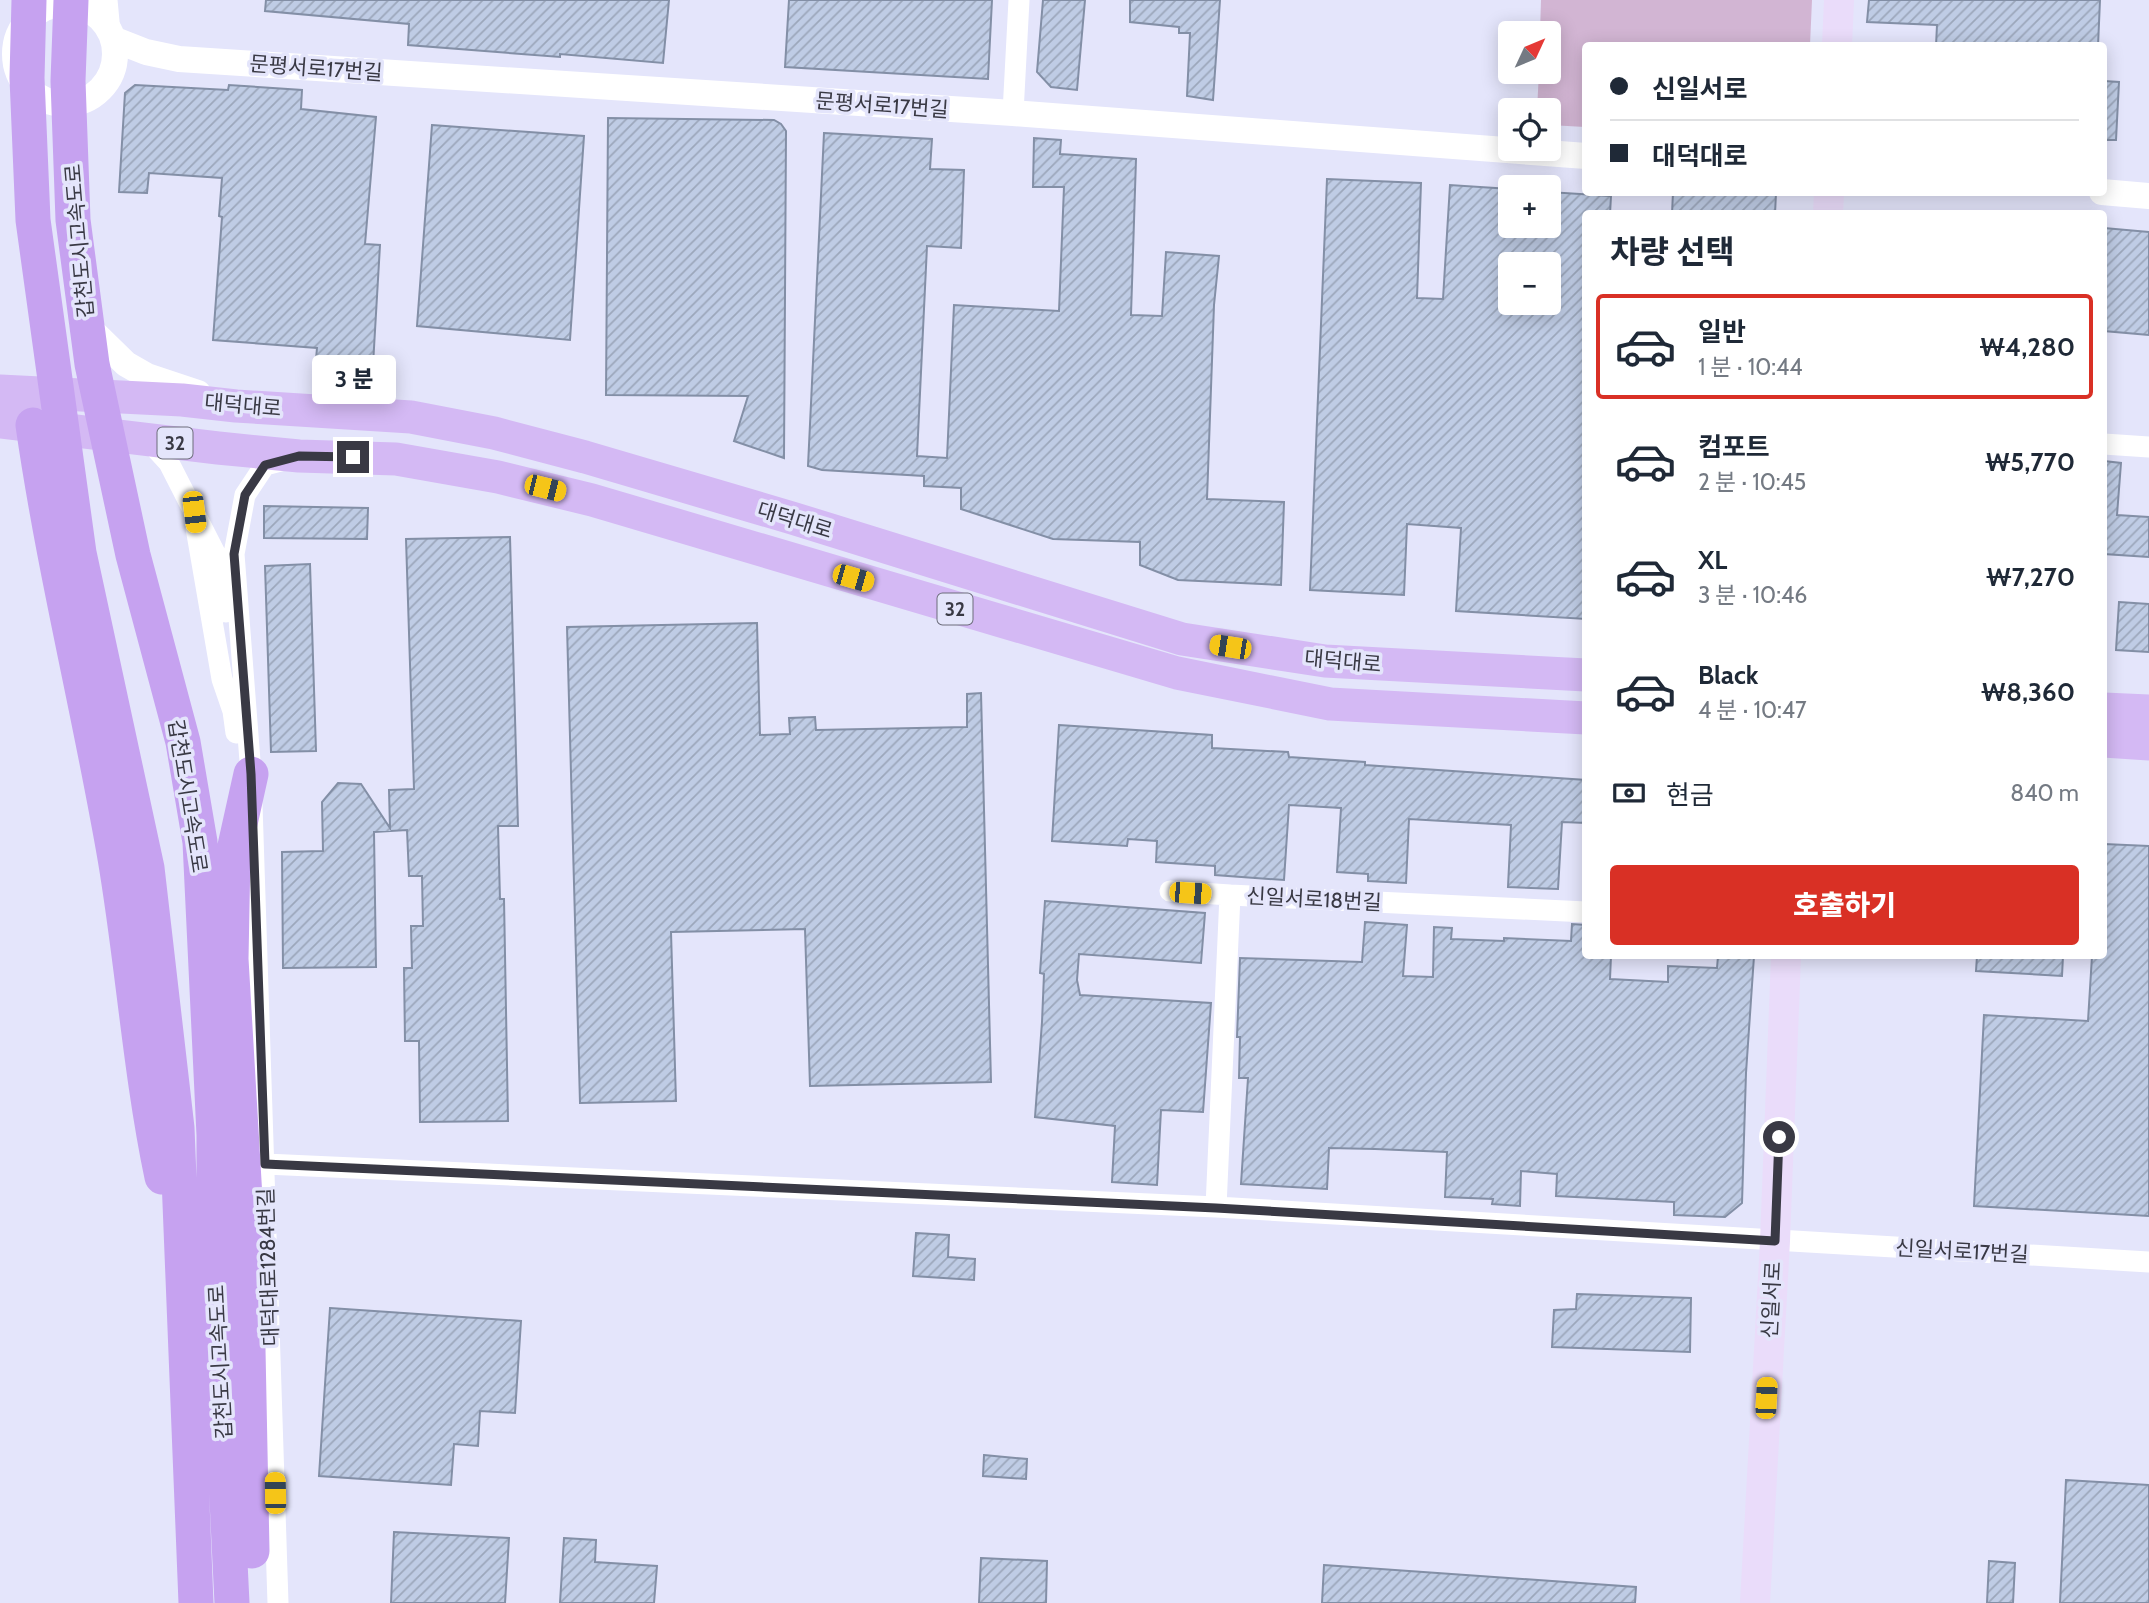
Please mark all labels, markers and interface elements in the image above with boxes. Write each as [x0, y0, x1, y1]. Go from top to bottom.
north arrow [1498, 21, 1561, 84]
map controls [1498, 21, 1561, 315]
street label: 문평서로17번길 [249, 51, 383, 85]
text: 신일서로 [1652, 73, 1748, 105]
street label: 문평서로17번길 [815, 88, 949, 122]
button: locate [1498, 98, 1561, 161]
text: 대덕대로 [1652, 140, 1748, 172]
street label: 갑천도시고속도로 [60, 163, 98, 319]
button: + [1498, 175, 1561, 238]
text: 차량 선택 [1610, 232, 1735, 271]
button: − [1498, 252, 1561, 315]
icon: car [1614, 315, 1677, 378]
text: 일반 [1698, 316, 1746, 348]
text: ₩4,280 [1980, 331, 2075, 363]
text: 1 분 · 10:44 [1698, 353, 1803, 381]
callout: 3 분 [311, 356, 395, 405]
text: 3 분 [335, 365, 373, 393]
street label: 대덕대로 [203, 389, 283, 421]
road number: 32 [158, 428, 192, 458]
icon: car [1614, 430, 1677, 493]
text: 컴포트 [1698, 431, 1770, 463]
route end [337, 441, 369, 473]
text: ₩5,770 [1985, 446, 2075, 478]
text: 2 분 · 10:45 [1698, 468, 1806, 496]
car [523, 473, 568, 503]
car [182, 490, 207, 534]
street label: 대덕대로 [754, 497, 836, 543]
text: XL [1698, 544, 1727, 576]
icon: car [1614, 545, 1677, 608]
text: ₩7,270 [1986, 561, 2075, 593]
car [830, 562, 877, 594]
text: 3 분 · 10:46 [1698, 581, 1807, 609]
road number: 32 [937, 594, 972, 624]
car [1208, 633, 1253, 661]
street label: 대덕대로 [1303, 645, 1383, 677]
text: Black [1698, 659, 1758, 691]
icon: car [1614, 660, 1677, 723]
text: ₩8,360 [1981, 676, 2075, 708]
text: 4 분 · 10:47 [1698, 696, 1807, 724]
street label: 갑천도시고속도로 [164, 718, 212, 874]
icon: cash [1610, 774, 1648, 812]
text: 현금 [1666, 779, 1714, 811]
text: 840 m [2010, 779, 2079, 807]
button: 호출하기 [1610, 865, 2079, 945]
car [1169, 881, 1212, 905]
street label: 신일서로18번길 [1246, 883, 1382, 915]
route start [1763, 1121, 1795, 1153]
street label: 대덕대로1284번길 [253, 1187, 283, 1347]
street label: 신일서로17번길 [1895, 1235, 2029, 1267]
street label: 신일서로 [1756, 1261, 1786, 1339]
street label: 갑천도시고속도로 [203, 1284, 237, 1440]
car [1755, 1376, 1778, 1420]
car [265, 1472, 286, 1514]

